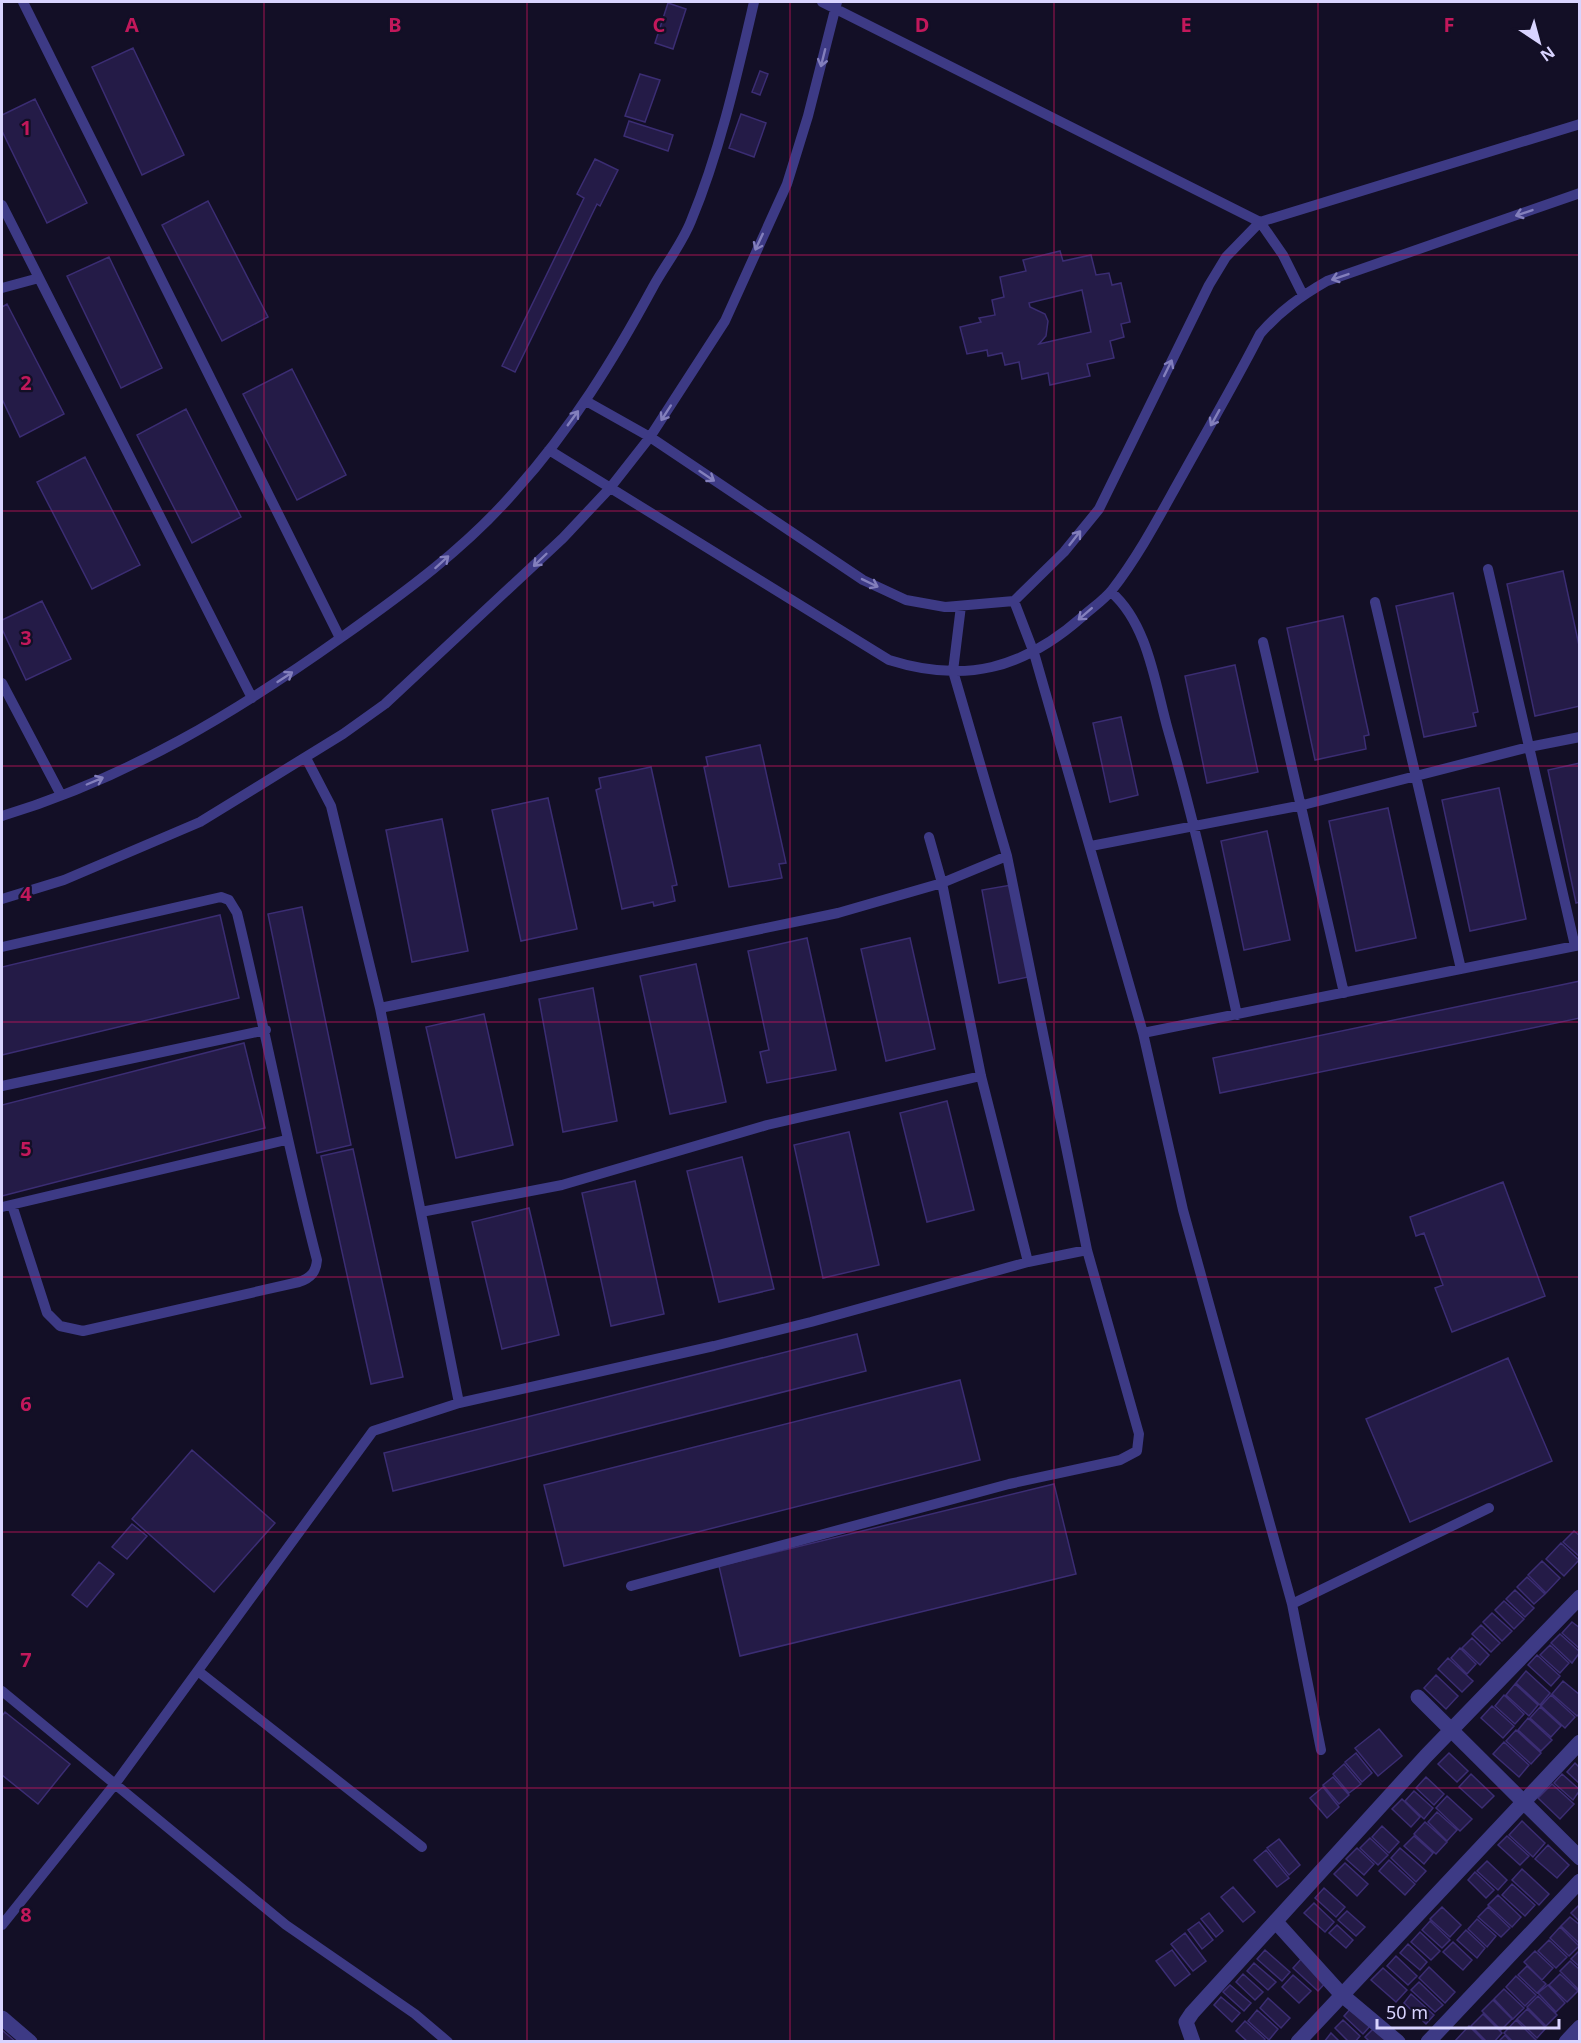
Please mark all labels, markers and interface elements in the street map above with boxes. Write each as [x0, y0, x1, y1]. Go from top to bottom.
text: A [125, 11, 139, 38]
text: B [388, 11, 402, 38]
text: C [653, 11, 666, 38]
text: D [915, 11, 929, 38]
text: E [1180, 11, 1192, 38]
text: F [1444, 11, 1454, 38]
north arrow [1509, 12, 1569, 72]
text: N [1536, 41, 1560, 67]
one-way arrow [817, 49, 829, 68]
text: 1 [20, 114, 32, 141]
one-way arrow [1515, 208, 1534, 219]
one-way arrow [753, 233, 765, 251]
one-way arrow [1331, 272, 1350, 283]
one-way arrow [1163, 359, 1174, 377]
text: 2 [20, 369, 32, 396]
one-way arrow [660, 404, 672, 420]
one-way arrow [1209, 408, 1220, 426]
one-way arrow [567, 411, 579, 427]
one-way arrow [698, 470, 715, 482]
one-way arrow [1069, 530, 1082, 546]
one-way arrow [532, 553, 547, 567]
one-way arrow [434, 555, 449, 569]
one-way arrow [860, 578, 878, 589]
one-way arrow [1078, 607, 1093, 621]
text: 3 [20, 624, 32, 651]
one-way arrow [276, 671, 293, 684]
one-way arrow [86, 774, 104, 786]
text: 4 [20, 880, 32, 907]
text: 5 [20, 1135, 32, 1162]
text: 6 [20, 1390, 32, 1417]
text: 7 [20, 1646, 32, 1673]
text: 8 [20, 1901, 32, 1928]
scale bar [1377, 1992, 1558, 2030]
text: 50 m [1386, 2000, 1428, 2024]

